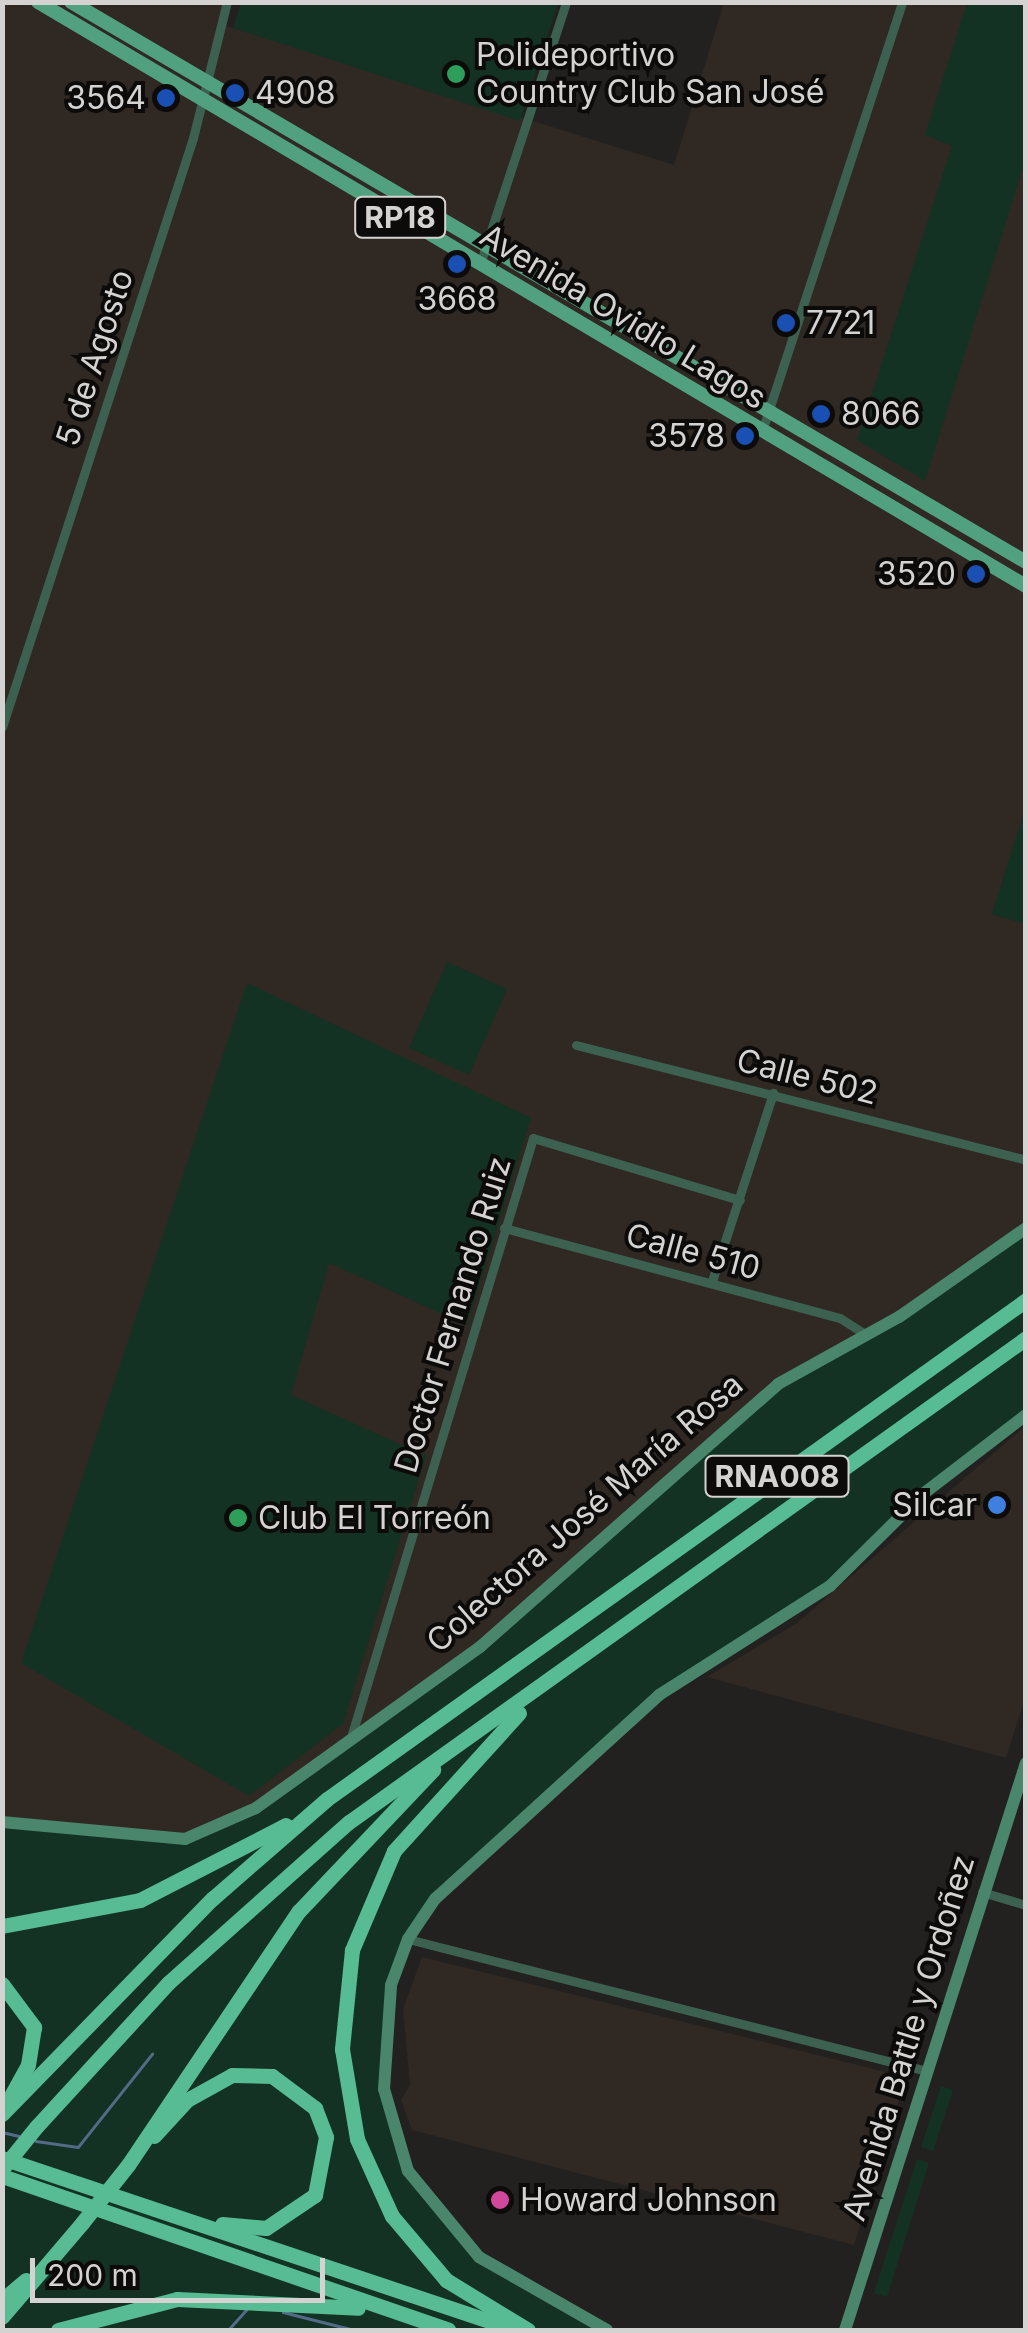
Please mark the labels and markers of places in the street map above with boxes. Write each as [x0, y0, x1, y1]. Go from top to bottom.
place label: Polideportivo Country Club San José [476, 37, 824, 112]
marker: Polideportivo Country Club San José [445, 63, 467, 85]
place label: 4908 [255, 74, 336, 112]
place label: 3564 [66, 79, 146, 117]
marker: 4908 [224, 82, 246, 104]
marker: 3564 [155, 87, 177, 109]
marker: 3668 [446, 253, 468, 275]
place label: 3668 [417, 280, 497, 318]
place label: 7721 [806, 304, 875, 342]
marker: 7721 [775, 312, 797, 334]
place label: 8066 [841, 395, 921, 433]
marker: 8066 [810, 403, 832, 425]
place label: 3578 [648, 417, 725, 455]
marker: 3578 [734, 425, 756, 447]
place label: 3520 [877, 555, 956, 593]
marker: 3520 [965, 563, 987, 585]
place label: Silcar [892, 1486, 977, 1524]
marker: Silcar [986, 1494, 1008, 1516]
place label: Club El Torreón [258, 1499, 491, 1537]
marker: Club El Torreón [227, 1507, 249, 1529]
place label: Howard Johnson [520, 2181, 777, 2219]
marker: Howard Johnson [489, 2189, 511, 2211]

